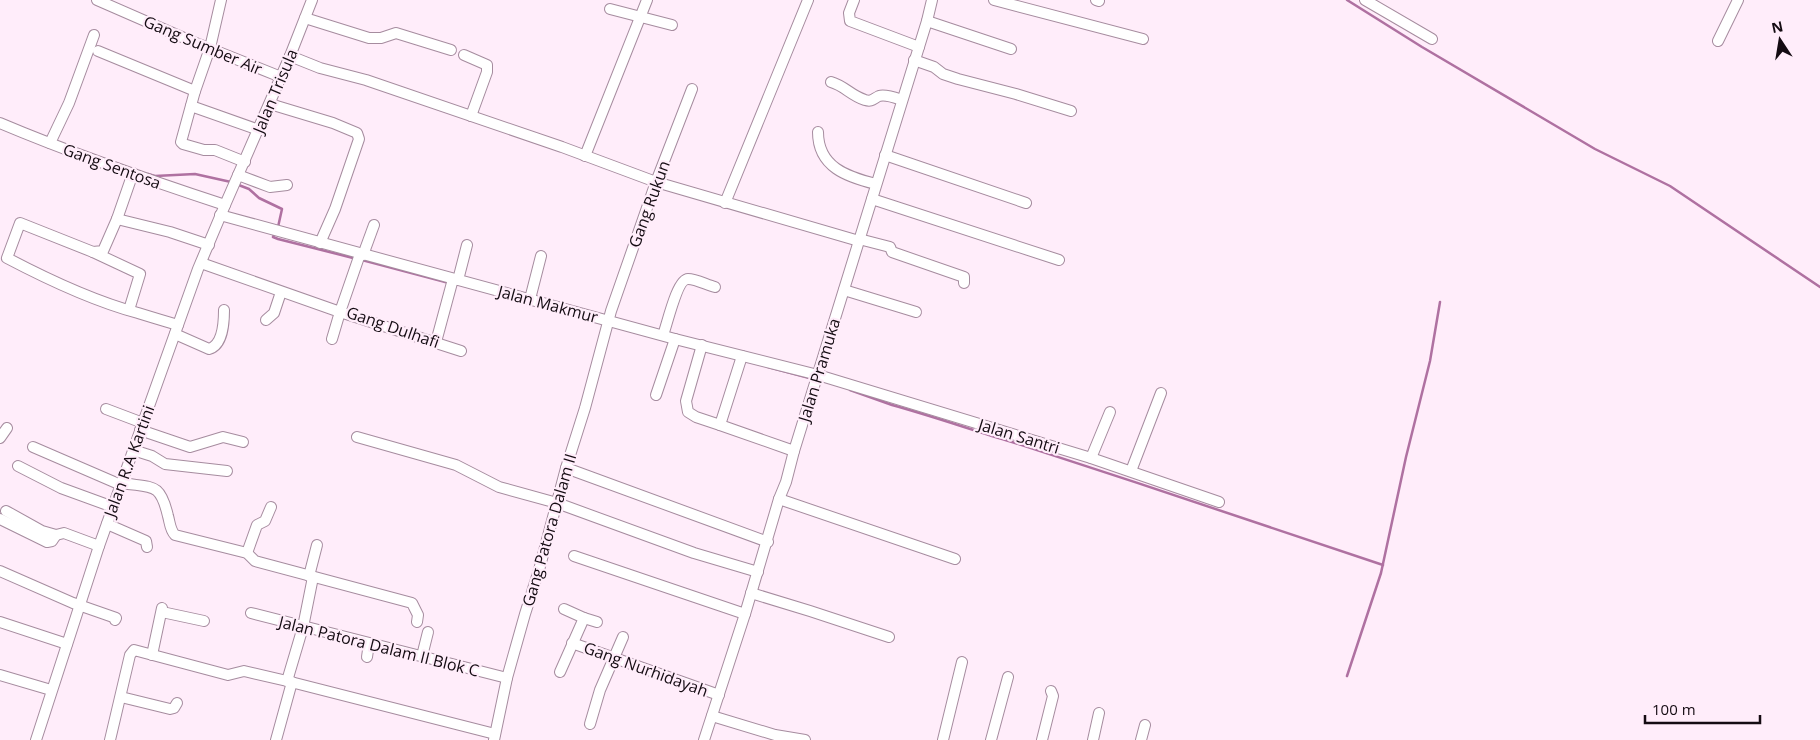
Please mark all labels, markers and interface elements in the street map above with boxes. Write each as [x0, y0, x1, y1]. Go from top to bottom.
street label: Gang Sumber Air [140, 10, 266, 80]
north arrow [1755, 15, 1805, 65]
text: N [1770, 16, 1785, 37]
street label: Jalan Trisula [247, 45, 303, 138]
street label: Gang Sentosa [60, 138, 164, 194]
street label: Gang Rukun [623, 158, 675, 250]
street label: Jalan Makmur [494, 280, 601, 328]
street label: Gang Dulhafi [344, 301, 442, 353]
street label: Jalan Pramuka [792, 316, 845, 426]
street label: Jalan R.A Kartini [98, 402, 159, 522]
street label: Jalan Santri [974, 413, 1062, 459]
street label: Gang Patora Dalam II [517, 451, 581, 609]
street label: Jalan Patora Dalam II Blok C [275, 610, 481, 682]
street label: Gang Nurhidayah [581, 636, 711, 702]
scale bar [1645, 692, 1760, 724]
text: 100 m [1652, 699, 1696, 719]

